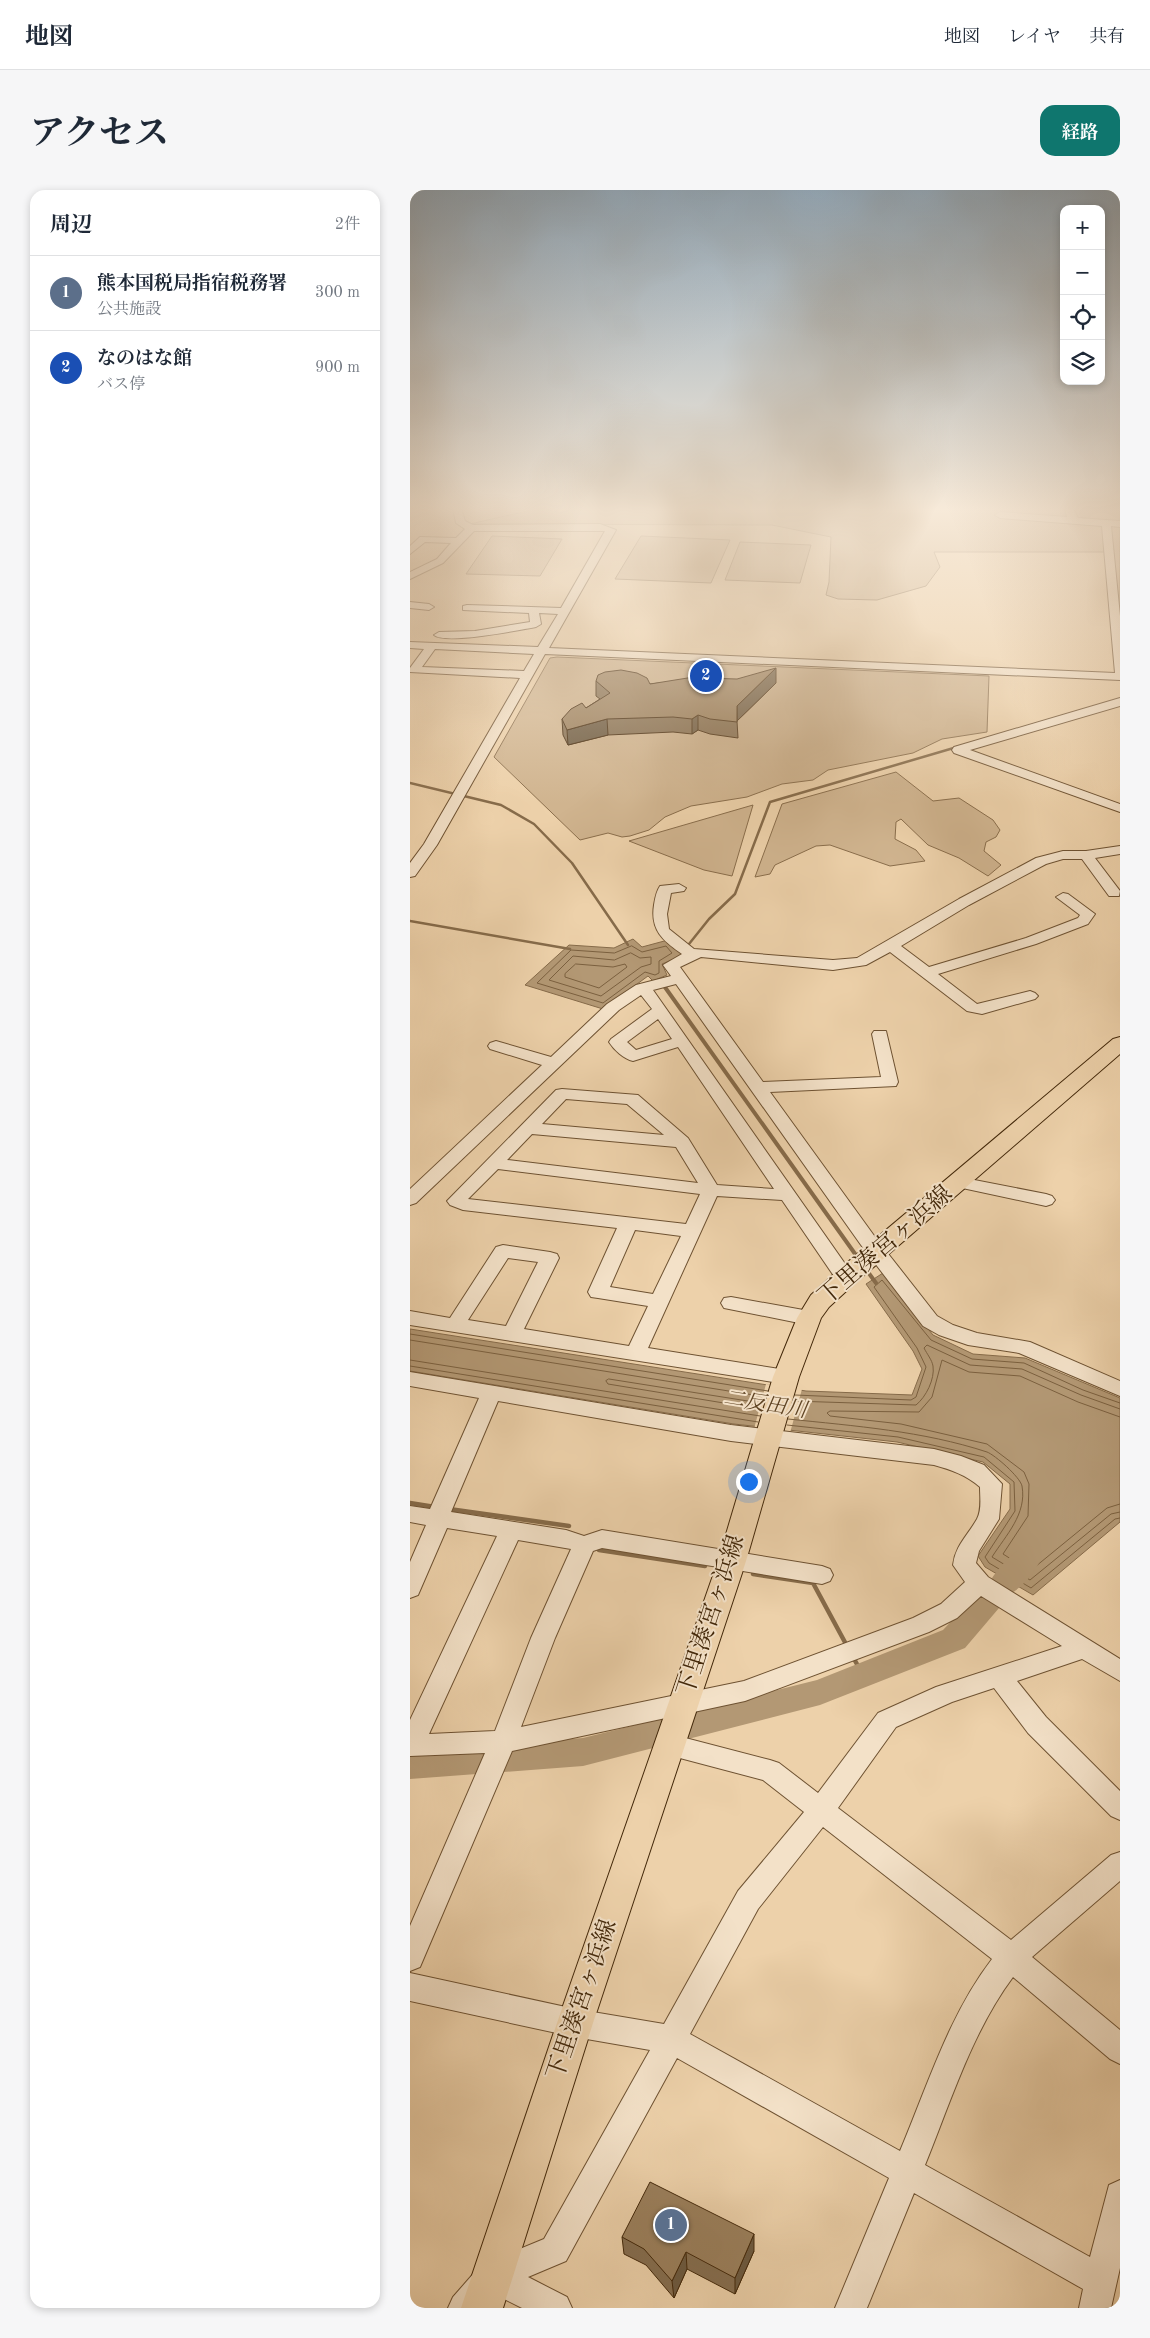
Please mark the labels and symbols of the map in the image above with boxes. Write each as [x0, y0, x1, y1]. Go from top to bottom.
pin: 2 [690, 657, 722, 695]
street label: 下里湊宮ヶ浜線 [813, 1180, 957, 1310]
water label: 二反田川 [722, 1387, 810, 1422]
your location [736, 1469, 762, 1495]
street label: 下里湊宮ヶ浜線 [672, 1531, 749, 1700]
street label: 下里湊宮ヶ浜線 [541, 1916, 622, 2083]
pin: 1 [655, 2206, 687, 2244]

